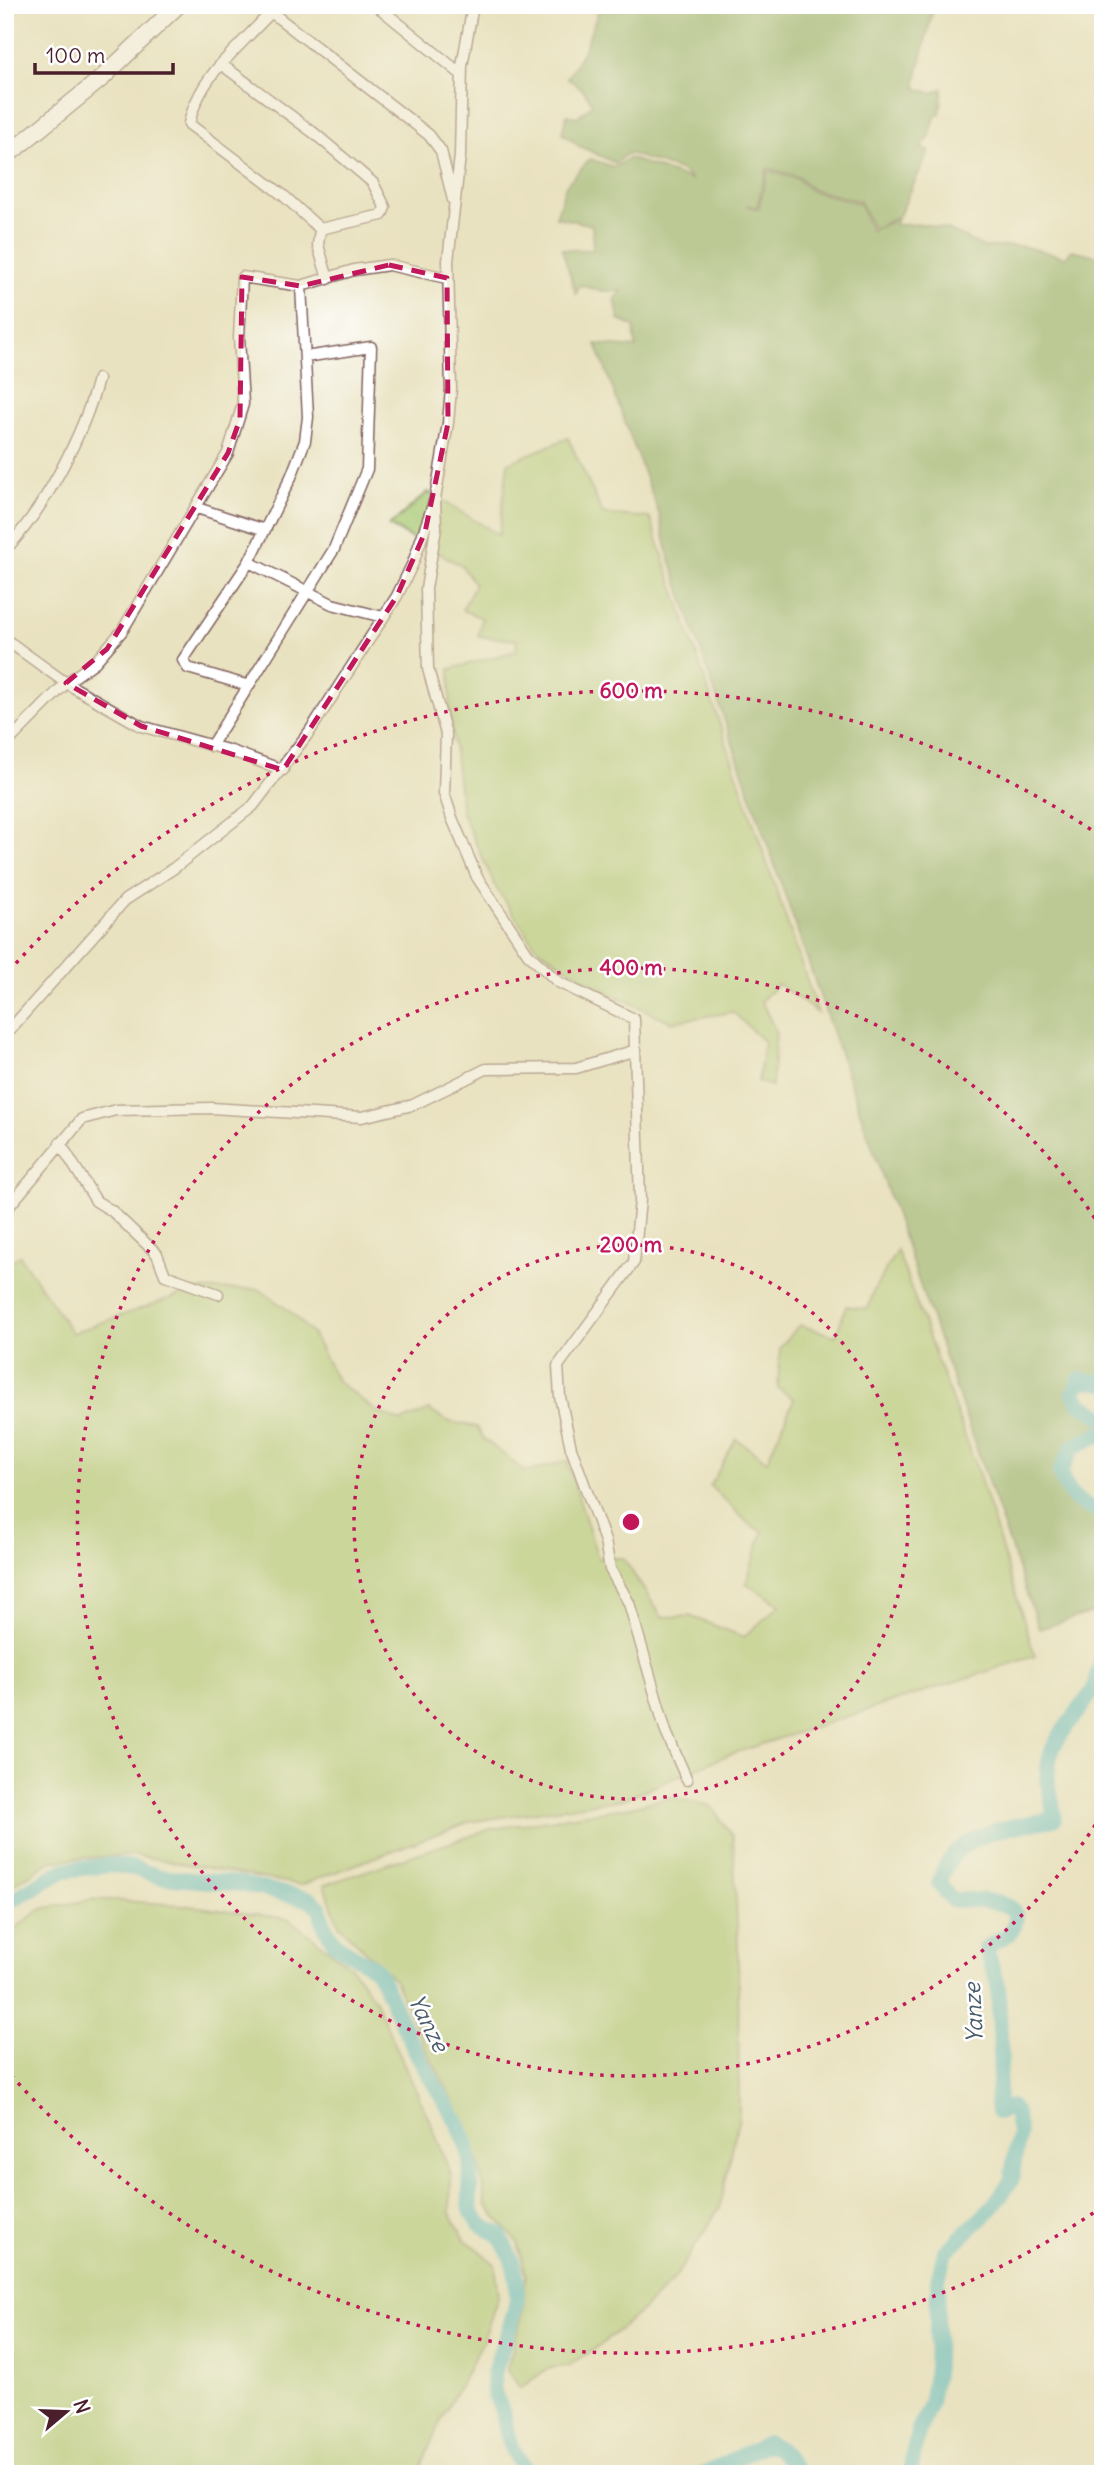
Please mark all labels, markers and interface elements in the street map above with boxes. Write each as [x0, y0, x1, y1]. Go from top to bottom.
scale bar [35, 32, 173, 76]
text: 100 m [46, 42, 105, 69]
text: 600 m [599, 677, 663, 704]
text: 400 m [599, 954, 663, 981]
text: 200 m [600, 1231, 663, 1258]
centre of rings [619, 1510, 643, 1534]
water label: Yanze [957, 1980, 989, 2044]
water label: Yanze [402, 1989, 456, 2058]
north arrow [32, 2378, 102, 2448]
text: N [69, 2396, 96, 2417]

